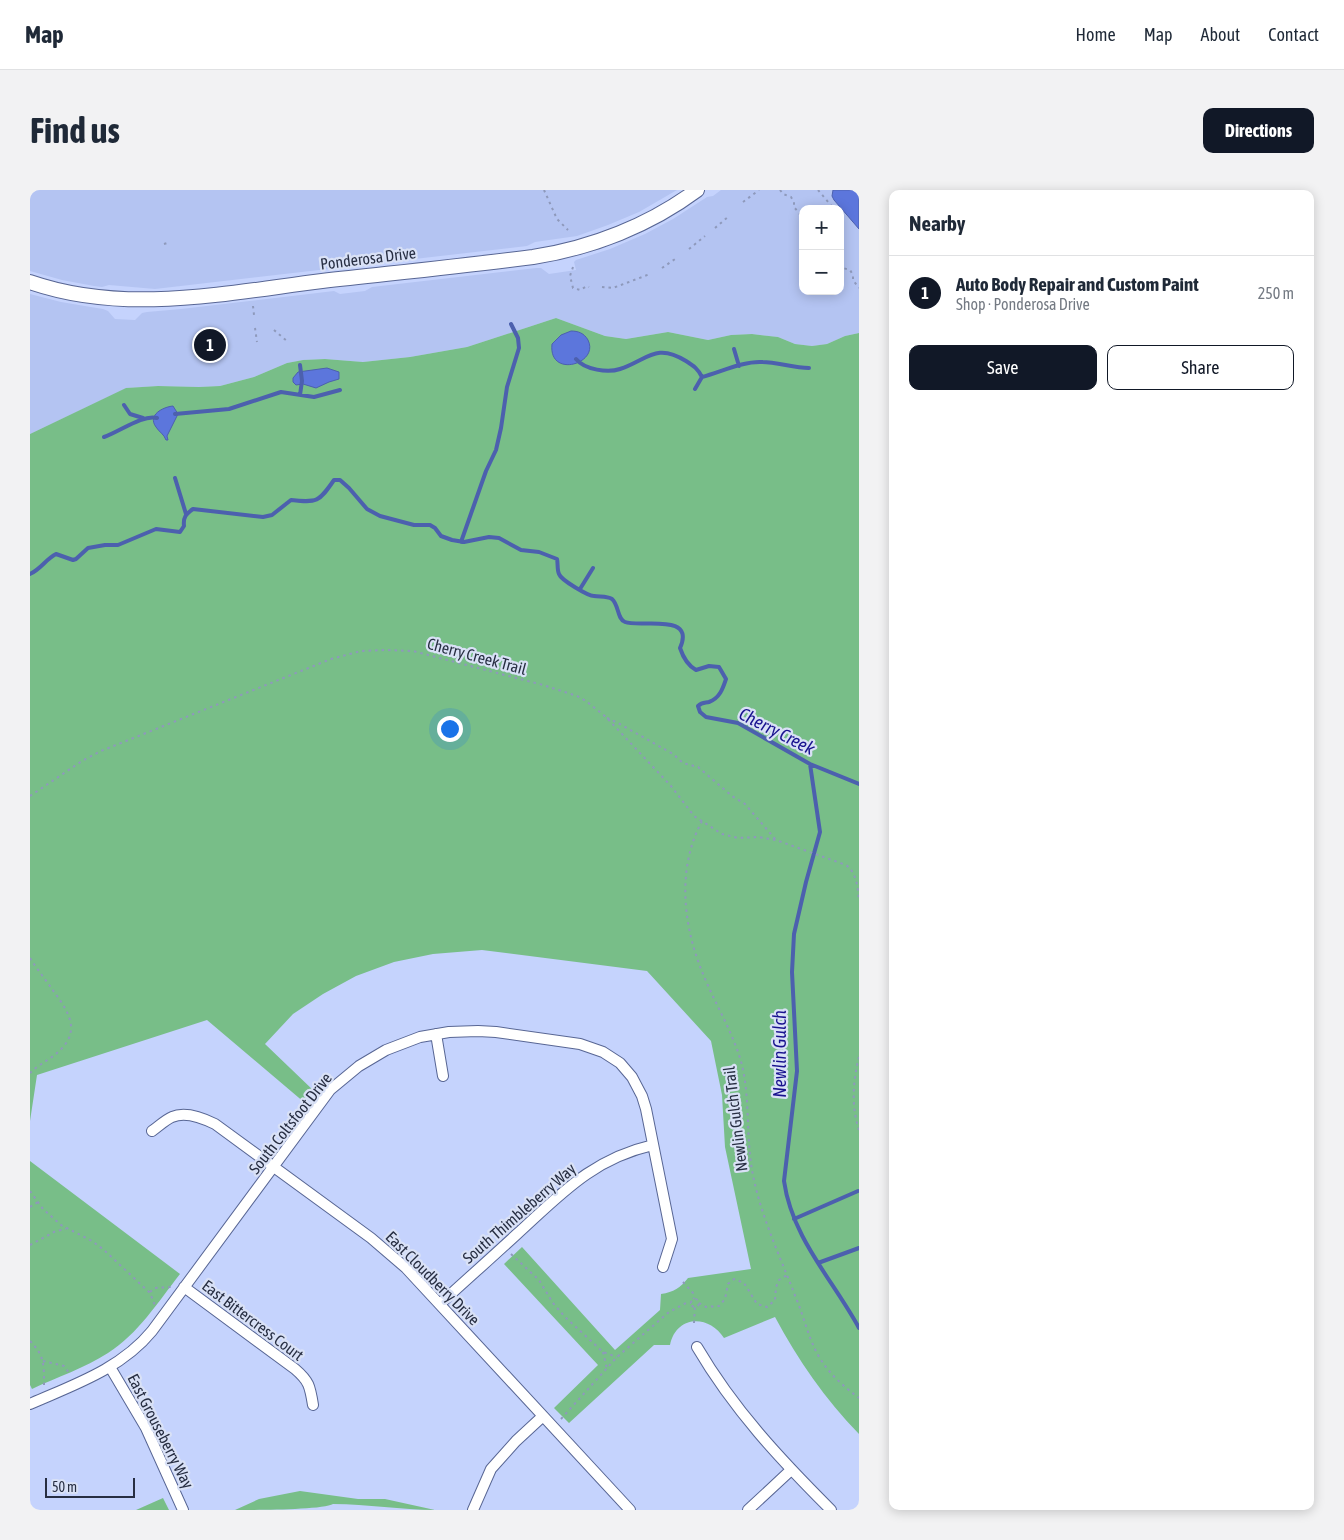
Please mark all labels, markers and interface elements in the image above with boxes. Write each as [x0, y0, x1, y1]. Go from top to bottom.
text: Map [25, 21, 64, 48]
text: Home [1076, 24, 1116, 45]
text: Map [1144, 24, 1173, 45]
text: About [1201, 24, 1240, 45]
text: Contact [1268, 24, 1319, 45]
button: Directions [1203, 108, 1314, 153]
text: Find us [30, 110, 120, 150]
map controls [799, 205, 844, 295]
button: + [799, 205, 844, 250]
text: Nearby [909, 211, 965, 235]
street label: Ponderosa Drive [319, 243, 417, 273]
button: − [799, 250, 844, 295]
text: Auto Body Repair and Custom Paint [956, 273, 1199, 295]
text: 1 [921, 284, 929, 302]
text: 250 m [1258, 284, 1294, 302]
text: Shop · Ponderosa Drive [956, 295, 1090, 313]
pin: 1 [194, 326, 226, 364]
button: Save [909, 345, 1097, 390]
button: Share [1107, 345, 1294, 390]
street label: Cherry Creek Trail [425, 634, 529, 679]
water label: Cherry Creek [736, 703, 819, 760]
your location [437, 716, 463, 742]
water label: Newlin Gulch [769, 1010, 790, 1098]
street label: Newlin Gulch Trail [720, 1065, 750, 1173]
street label: South Coltsfoot Drive [245, 1069, 335, 1177]
street label: South Thimbleberry Way [459, 1159, 580, 1268]
street label: East Cloudberry Drive [382, 1227, 484, 1329]
street label: East Bittercress Court [199, 1276, 307, 1364]
street label: East Grouseberry Way [123, 1371, 198, 1492]
scale bar [45, 1475, 135, 1498]
text: 50 m [52, 1479, 77, 1495]

